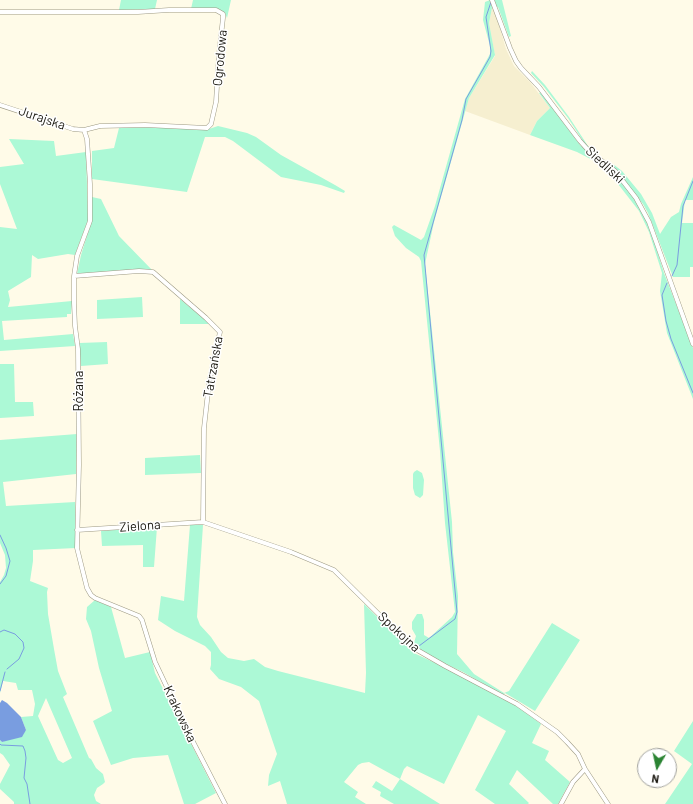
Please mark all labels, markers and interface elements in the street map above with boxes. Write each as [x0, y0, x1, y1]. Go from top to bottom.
street label: Ogrodowa [210, 29, 230, 87]
street label: Jurajska [17, 103, 67, 133]
street label: Siedliski [582, 143, 628, 187]
street label: Tatrzańska [200, 335, 226, 399]
street label: Różana [71, 371, 87, 411]
street label: Zielona [119, 517, 161, 535]
street label: Spokojna [375, 609, 423, 655]
street label: Krakowska [160, 683, 200, 745]
north arrow [637, 748, 677, 788]
text: N [651, 772, 660, 786]

